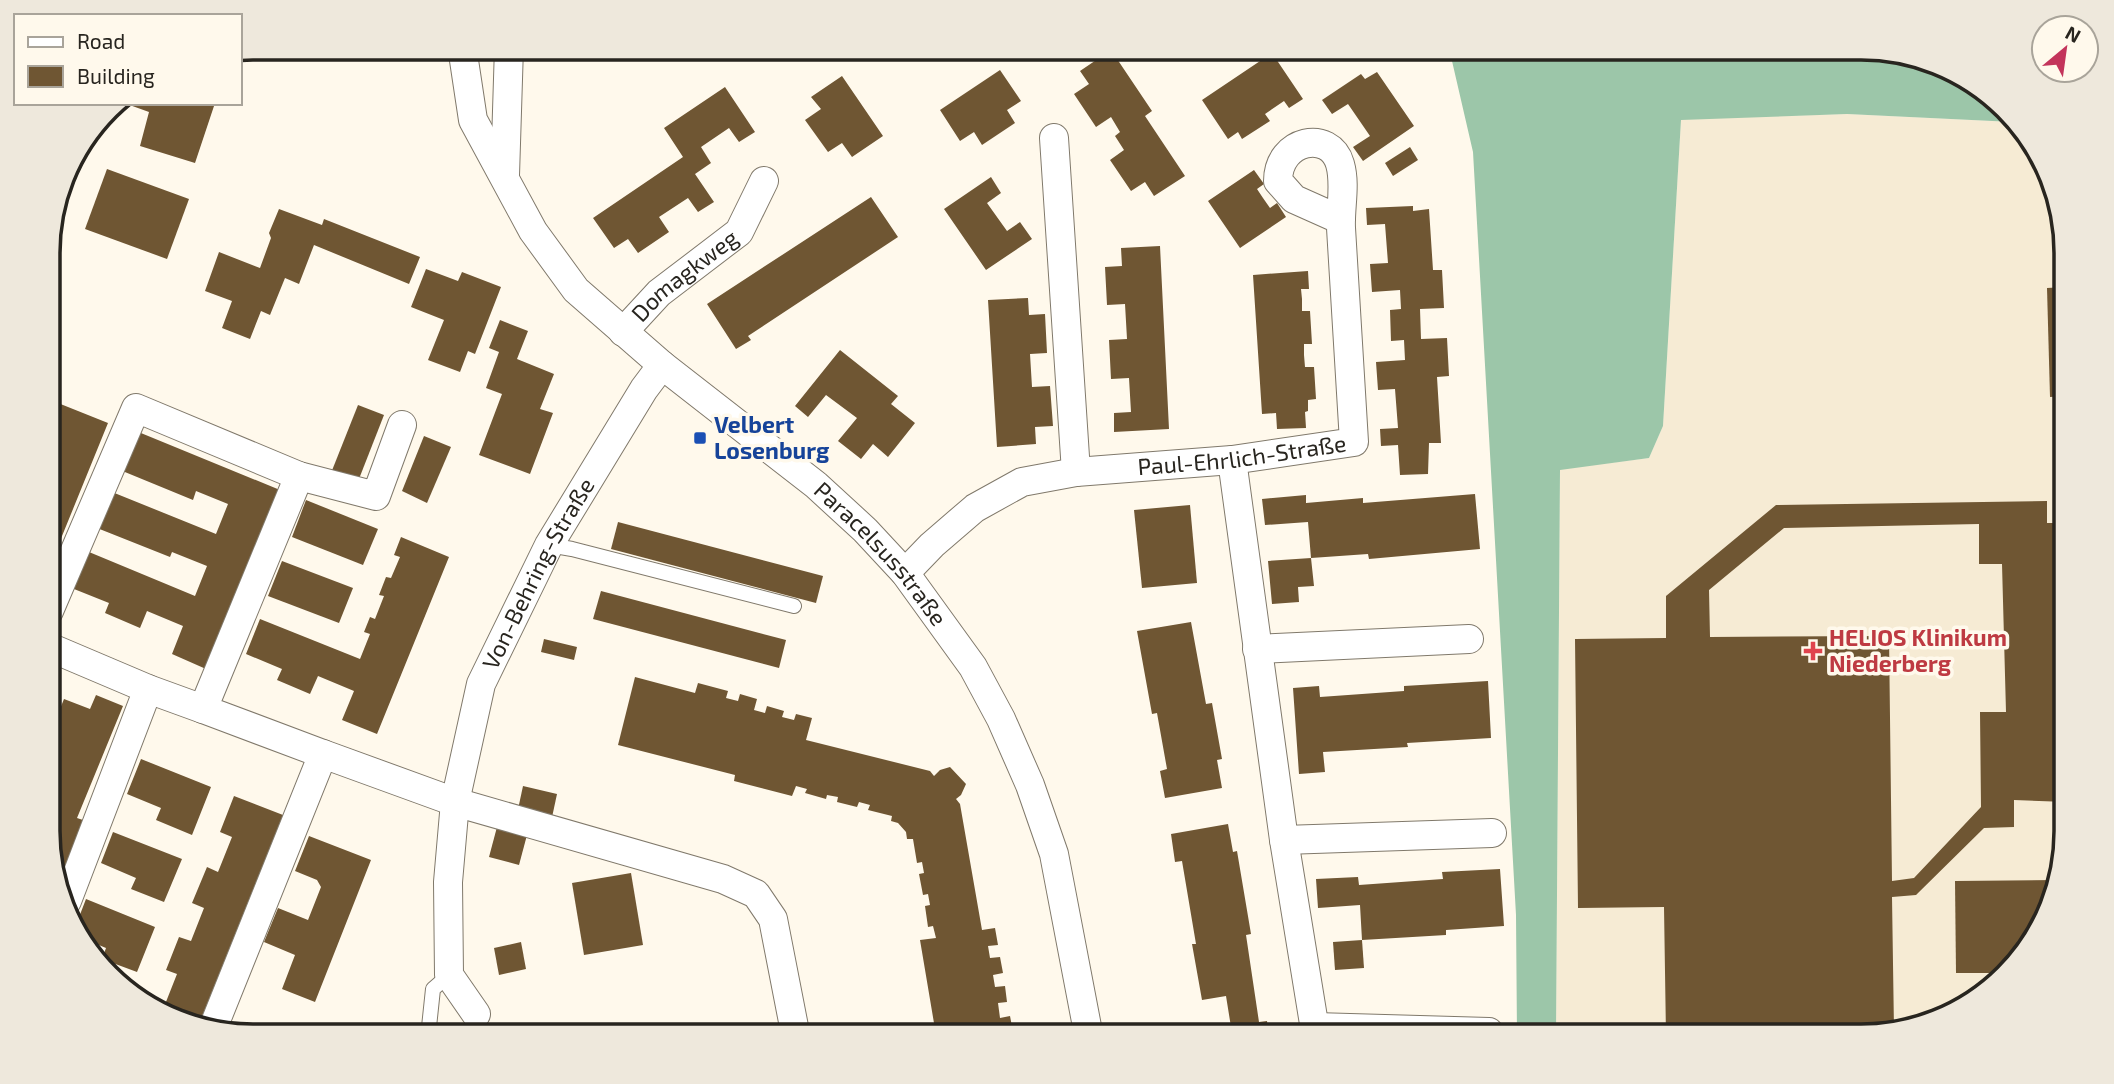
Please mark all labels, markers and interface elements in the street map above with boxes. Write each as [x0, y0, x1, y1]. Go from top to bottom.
legend [14, 14, 242, 105]
north arrow [2030, 14, 2100, 84]
text: N [2062, 20, 2085, 47]
text: Road [77, 28, 125, 53]
text: Building [77, 63, 155, 88]
street label: Domagkweg [625, 223, 743, 327]
place label: Velbert Losenburg [714, 410, 830, 464]
street label: Paul-Ehrlich-Straße [1136, 428, 1348, 480]
marker: Velbert Losenburg [692, 430, 708, 446]
street label: Von-Behring-Straße [476, 472, 600, 673]
street label: Paracelsusstraße [809, 475, 953, 631]
place label: HELIOS Klinikum Niederberg [1829, 623, 2007, 677]
marker: HELIOS Klinikum Niederberg [1803, 641, 1823, 661]

